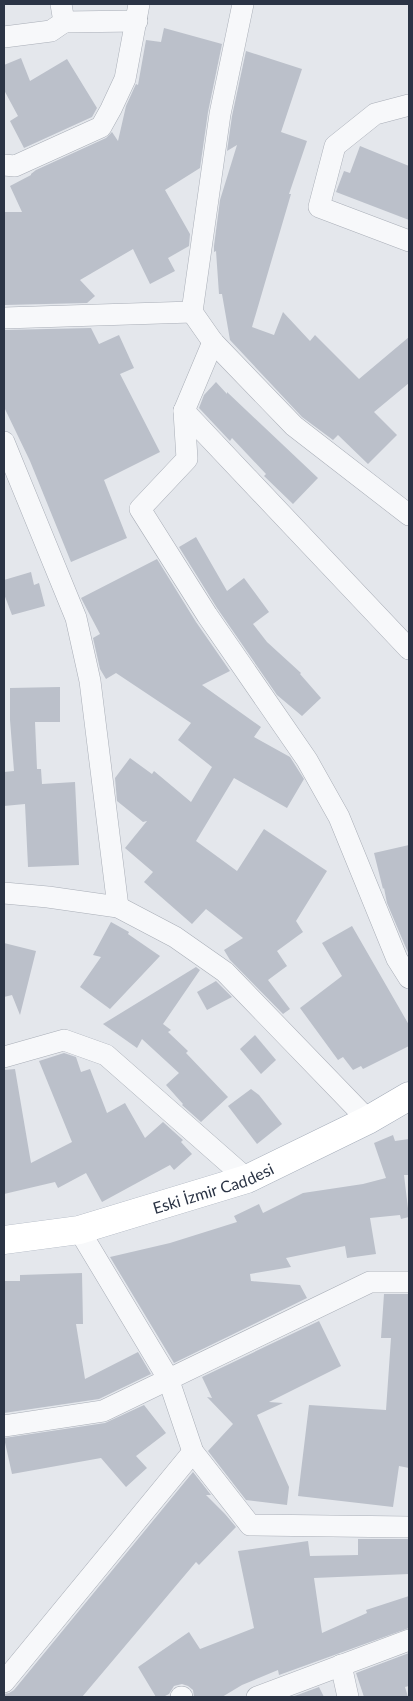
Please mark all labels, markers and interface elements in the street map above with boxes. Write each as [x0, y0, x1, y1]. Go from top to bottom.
street label: Eski İzmir Caddesi [150, 1158, 276, 1217]

